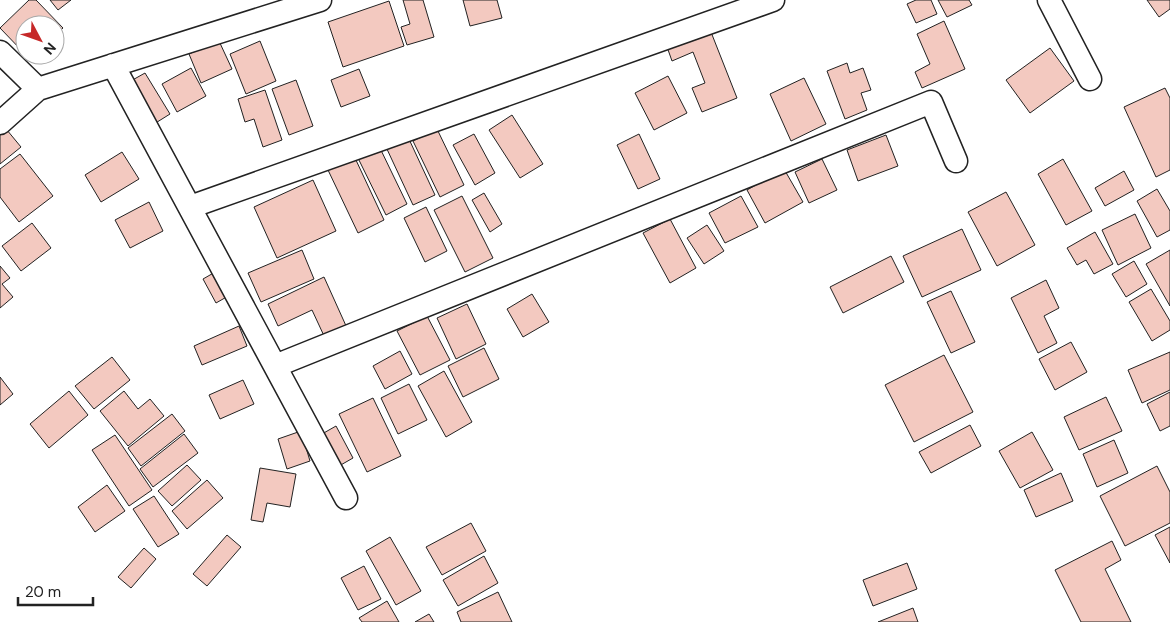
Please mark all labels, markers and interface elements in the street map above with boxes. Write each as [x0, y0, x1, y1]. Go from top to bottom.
north arrow [15, 15, 65, 65]
text: N [40, 39, 60, 58]
scale bar [18, 574, 92, 606]
text: 20 m [25, 582, 61, 602]

